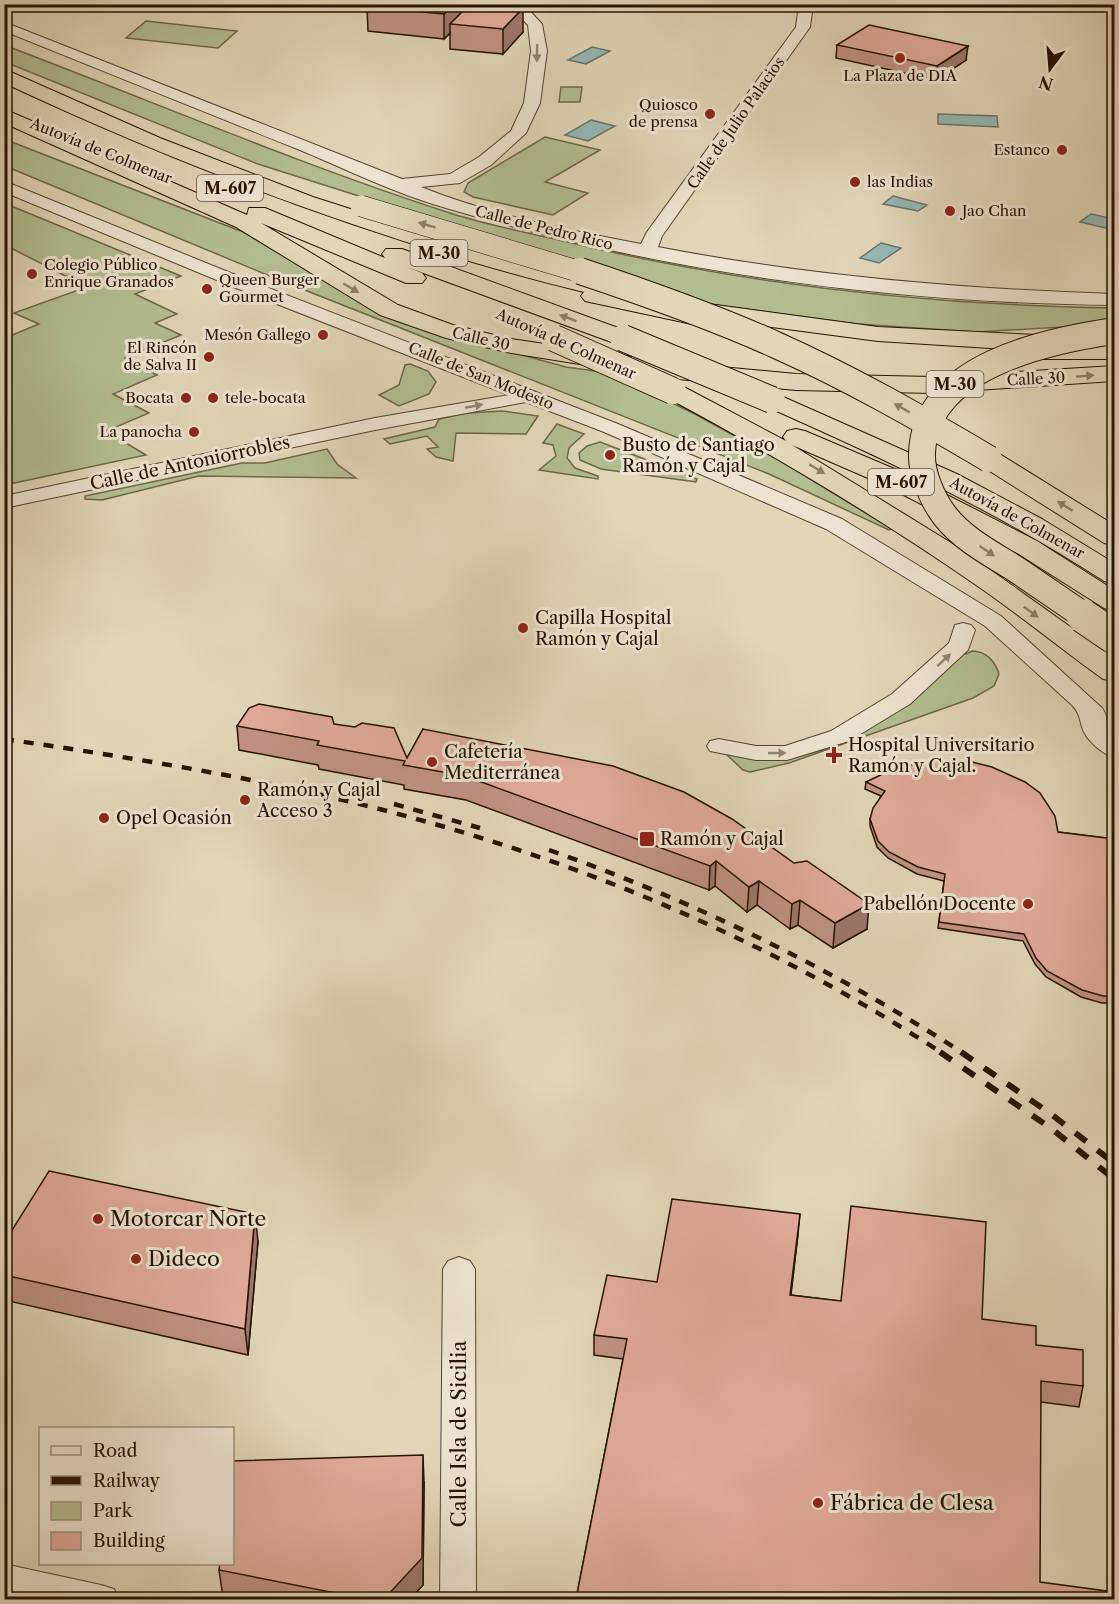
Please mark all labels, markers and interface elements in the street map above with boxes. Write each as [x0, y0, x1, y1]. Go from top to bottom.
north arrow [1020, 39, 1080, 99]
one-way arrow [533, 43, 542, 62]
marker: La Plaza de DIA [893, 51, 907, 65]
street label: Calle de Julio Palacios [683, 53, 788, 193]
place label: La Plaza de DIA [843, 66, 958, 85]
text: N [1036, 72, 1055, 95]
place label: Quiosco de prensa [629, 95, 698, 131]
marker: Quiosco de prensa [703, 107, 717, 121]
street label: Autovía de Colmenar [27, 113, 176, 188]
place label: Estanco [994, 140, 1050, 159]
marker: Estanco [1055, 143, 1069, 157]
place label: las Indias [867, 172, 933, 191]
road number: M-607 [197, 175, 263, 201]
marker: las Indias [848, 175, 862, 189]
street label: Calle de Pedro Rico [473, 201, 615, 254]
place label: Jao Chan [960, 201, 1027, 220]
marker: Jao Chan [943, 204, 957, 218]
one-way arrow [418, 220, 436, 229]
road number: M-30 [410, 240, 468, 266]
place label: Colegio Público Enrique Granados [44, 255, 174, 291]
marker: Colegio Público Enrique Granados [25, 267, 39, 281]
place label: Queen Burger Gourmet [219, 270, 320, 306]
marker: Queen Burger Gourmet [200, 282, 214, 296]
one-way arrow [343, 282, 359, 293]
street label: Autovía de Colmenar [492, 304, 640, 383]
one-way arrow [559, 313, 577, 322]
street label: Calle 30 [450, 323, 512, 354]
place label: Mesón Gallego [204, 325, 311, 344]
marker: Mesón Gallego [316, 328, 330, 342]
place label: El Rincón de Salva II [124, 338, 198, 374]
street label: Calle de San Modesto [406, 338, 557, 413]
marker: El Rincón de Salva II [202, 350, 216, 364]
street label: Calle 30 [1006, 367, 1066, 390]
road number: M-30 [926, 371, 984, 397]
one-way arrow [1076, 371, 1095, 381]
place label: Bocata [125, 388, 174, 407]
place label: tele-bocata [225, 388, 306, 407]
marker: Bocata [179, 391, 193, 405]
marker: tele-bocata [206, 391, 220, 405]
one-way arrow [465, 401, 484, 410]
one-way arrow [893, 403, 910, 413]
place label: La panocha [100, 422, 182, 441]
marker: La panocha [187, 425, 201, 439]
street label: Calle de Antoniorrobles [88, 431, 292, 495]
place label: Busto de Santiago Ramón y Cajal [622, 434, 775, 477]
marker: Busto de Santiago Ramón y Cajal [603, 448, 617, 462]
one-way arrow [808, 464, 825, 474]
road number: M-607 [868, 469, 934, 495]
street label: Autovía de Colmenar [946, 472, 1089, 563]
one-way arrow [1057, 501, 1073, 512]
one-way arrow [979, 545, 995, 557]
one-way arrow [1023, 606, 1039, 618]
place label: Capilla Hospital Ramón y Cajal [535, 607, 671, 650]
marker: Capilla Hospital Ramón y Cajal [516, 621, 530, 635]
one-way arrow [936, 653, 951, 667]
place label: Hospital Universitario Ramón y Cajal. [848, 734, 1035, 777]
place label: Cafetería Mediterránea [444, 741, 561, 784]
marker: Hospital Universitario Ramón y Cajal. [825, 746, 843, 764]
one-way arrow [767, 748, 786, 758]
marker: Cafetería Mediterránea [425, 755, 439, 769]
place label: Ramón y Cajal Acceso 3 [256, 779, 381, 822]
marker: Ramón y Cajal Acceso 3 [238, 793, 252, 807]
place label: Opel Ocasión [116, 807, 232, 829]
marker: Opel Ocasión [97, 811, 111, 825]
place label: Ramón y Cajal [660, 828, 784, 850]
marker: Ramón y Cajal [638, 830, 656, 848]
place label: Pabellón Docente [863, 893, 1016, 915]
marker: Pabellón Docente [1021, 897, 1035, 911]
place label: Motorcar Norte [110, 1206, 266, 1231]
marker: Motorcar Norte [91, 1212, 105, 1226]
place label: Dideco [148, 1246, 220, 1271]
marker: Dideco [129, 1252, 143, 1266]
street label: Calle Isla de Sicilia [446, 1340, 471, 1527]
legend [39, 1427, 234, 1565]
text: Road [93, 1440, 138, 1462]
text: Railway [93, 1470, 161, 1492]
place label: Fábrica de Clesa [830, 1490, 995, 1515]
marker: Fábrica de Clesa [811, 1496, 825, 1510]
text: Park [93, 1500, 134, 1522]
text: Building [93, 1530, 165, 1552]

